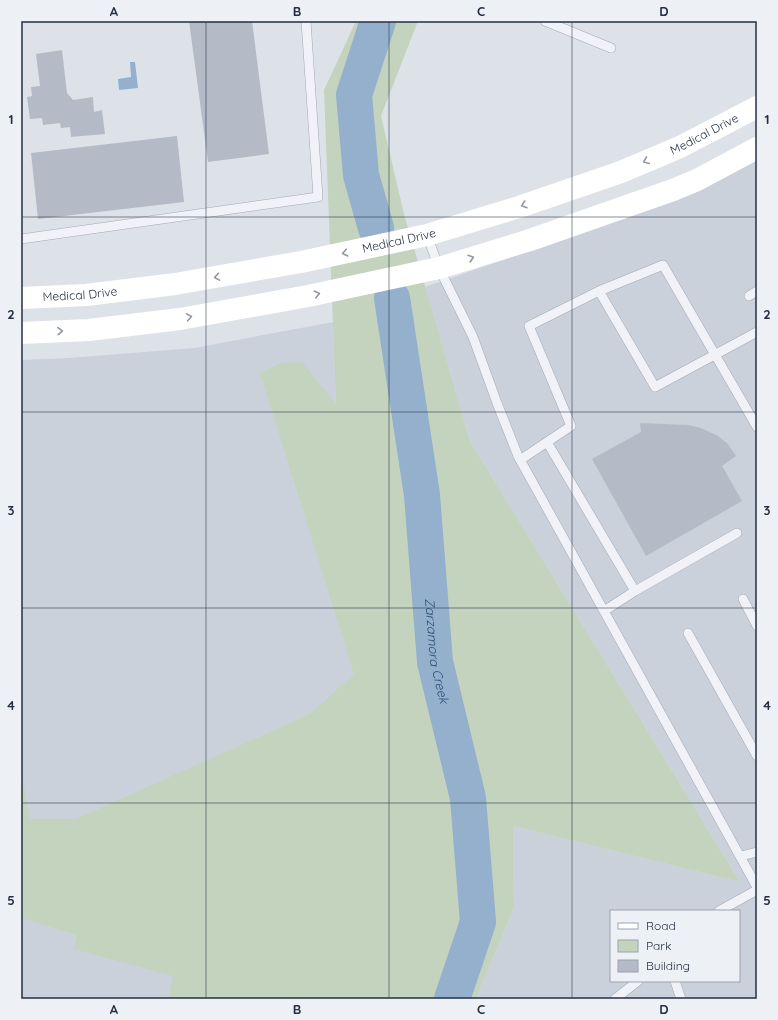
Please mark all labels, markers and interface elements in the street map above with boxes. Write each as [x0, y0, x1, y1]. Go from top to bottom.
text: A [110, 3, 119, 19]
text: B [293, 3, 301, 19]
text: C [477, 3, 485, 19]
text: D [659, 3, 669, 19]
street label: Medical Drive [668, 110, 741, 157]
text: 1 [8, 111, 14, 127]
text: 1 [764, 111, 770, 127]
one-way arrow [643, 156, 651, 164]
one-way arrow [521, 200, 528, 208]
street label: Medical Drive [361, 225, 438, 256]
one-way arrow [341, 248, 348, 256]
one-way arrow [467, 254, 474, 263]
one-way arrow [214, 272, 220, 281]
street label: Medical Drive [42, 283, 118, 304]
one-way arrow [314, 291, 320, 299]
text: 2 [7, 306, 15, 322]
text: 2 [763, 306, 771, 322]
one-way arrow [186, 313, 192, 322]
one-way arrow [57, 327, 63, 336]
text: 3 [8, 502, 15, 518]
text: 3 [764, 502, 771, 518]
water label: Zarzamora Creek [422, 598, 453, 706]
text: 4 [7, 697, 15, 713]
text: 4 [763, 697, 771, 713]
text: 5 [7, 892, 15, 908]
text: 5 [763, 892, 771, 908]
legend [610, 910, 740, 982]
text: Road [646, 918, 676, 933]
text: Park [646, 938, 671, 953]
text: Building [646, 958, 690, 973]
text: A [110, 1001, 119, 1017]
text: B [293, 1001, 301, 1017]
text: C [477, 1001, 485, 1017]
text: D [659, 1001, 669, 1017]

